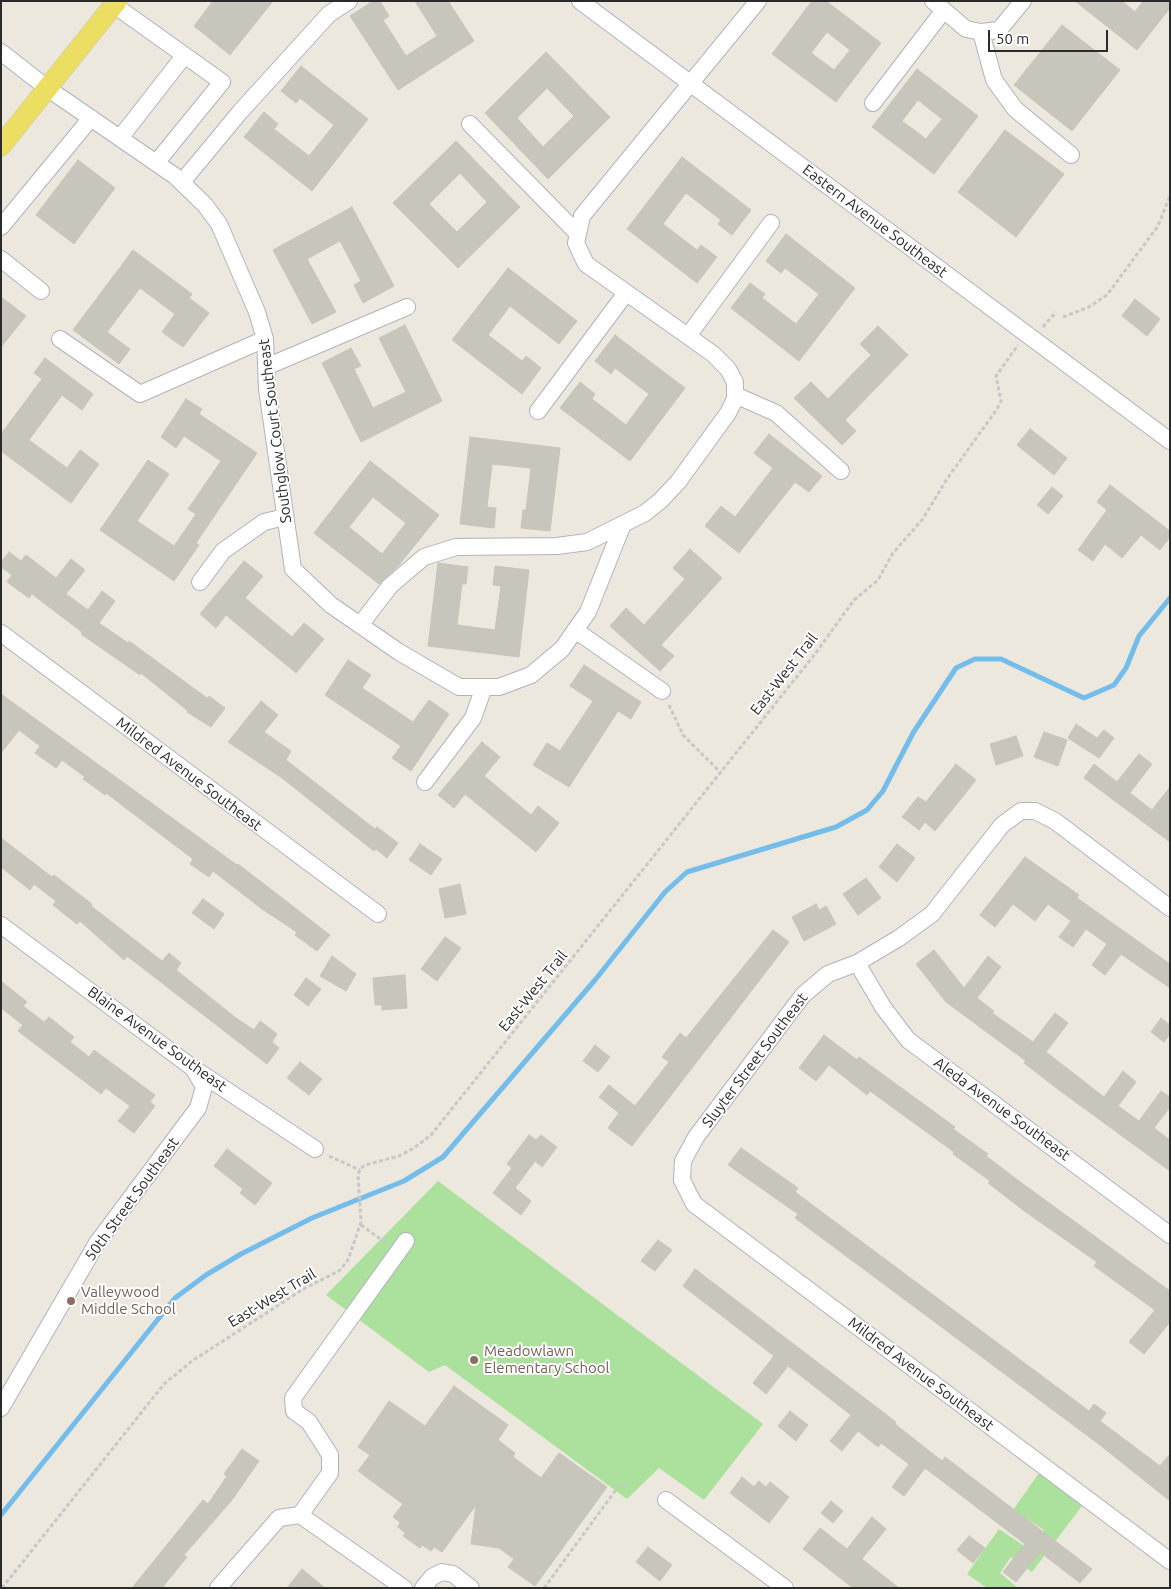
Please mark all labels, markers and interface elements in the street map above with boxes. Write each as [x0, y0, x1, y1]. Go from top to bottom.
scale bar [991, 20, 1111, 52]
text: 50 m [996, 30, 1029, 47]
street label: Eastern Avenue Southeast [799, 161, 951, 281]
street label: Southglow Court Southeast [255, 338, 295, 524]
street label: East-West Trail [746, 629, 822, 719]
street label: Mildred Avenue Southeast [113, 713, 265, 835]
street label: East-West Trail [495, 947, 571, 1035]
street label: Blaine Avenue Southeast [84, 983, 230, 1095]
street label: Sluyter Street Southeast [698, 989, 812, 1131]
street label: Aleda Avenue Southeast [930, 1054, 1074, 1164]
street label: 50th Street Southeast [81, 1134, 183, 1264]
street label: East-West Trail [225, 1265, 319, 1331]
place label: Valleywood Middle School [81, 1283, 176, 1318]
marker: Valleywood Middle School [65, 1295, 77, 1307]
street label: Mildred Avenue Southeast [845, 1313, 997, 1435]
place label: Meadowlawn Elementary School [484, 1342, 610, 1377]
marker: Meadowlawn Elementary School [468, 1354, 480, 1366]

